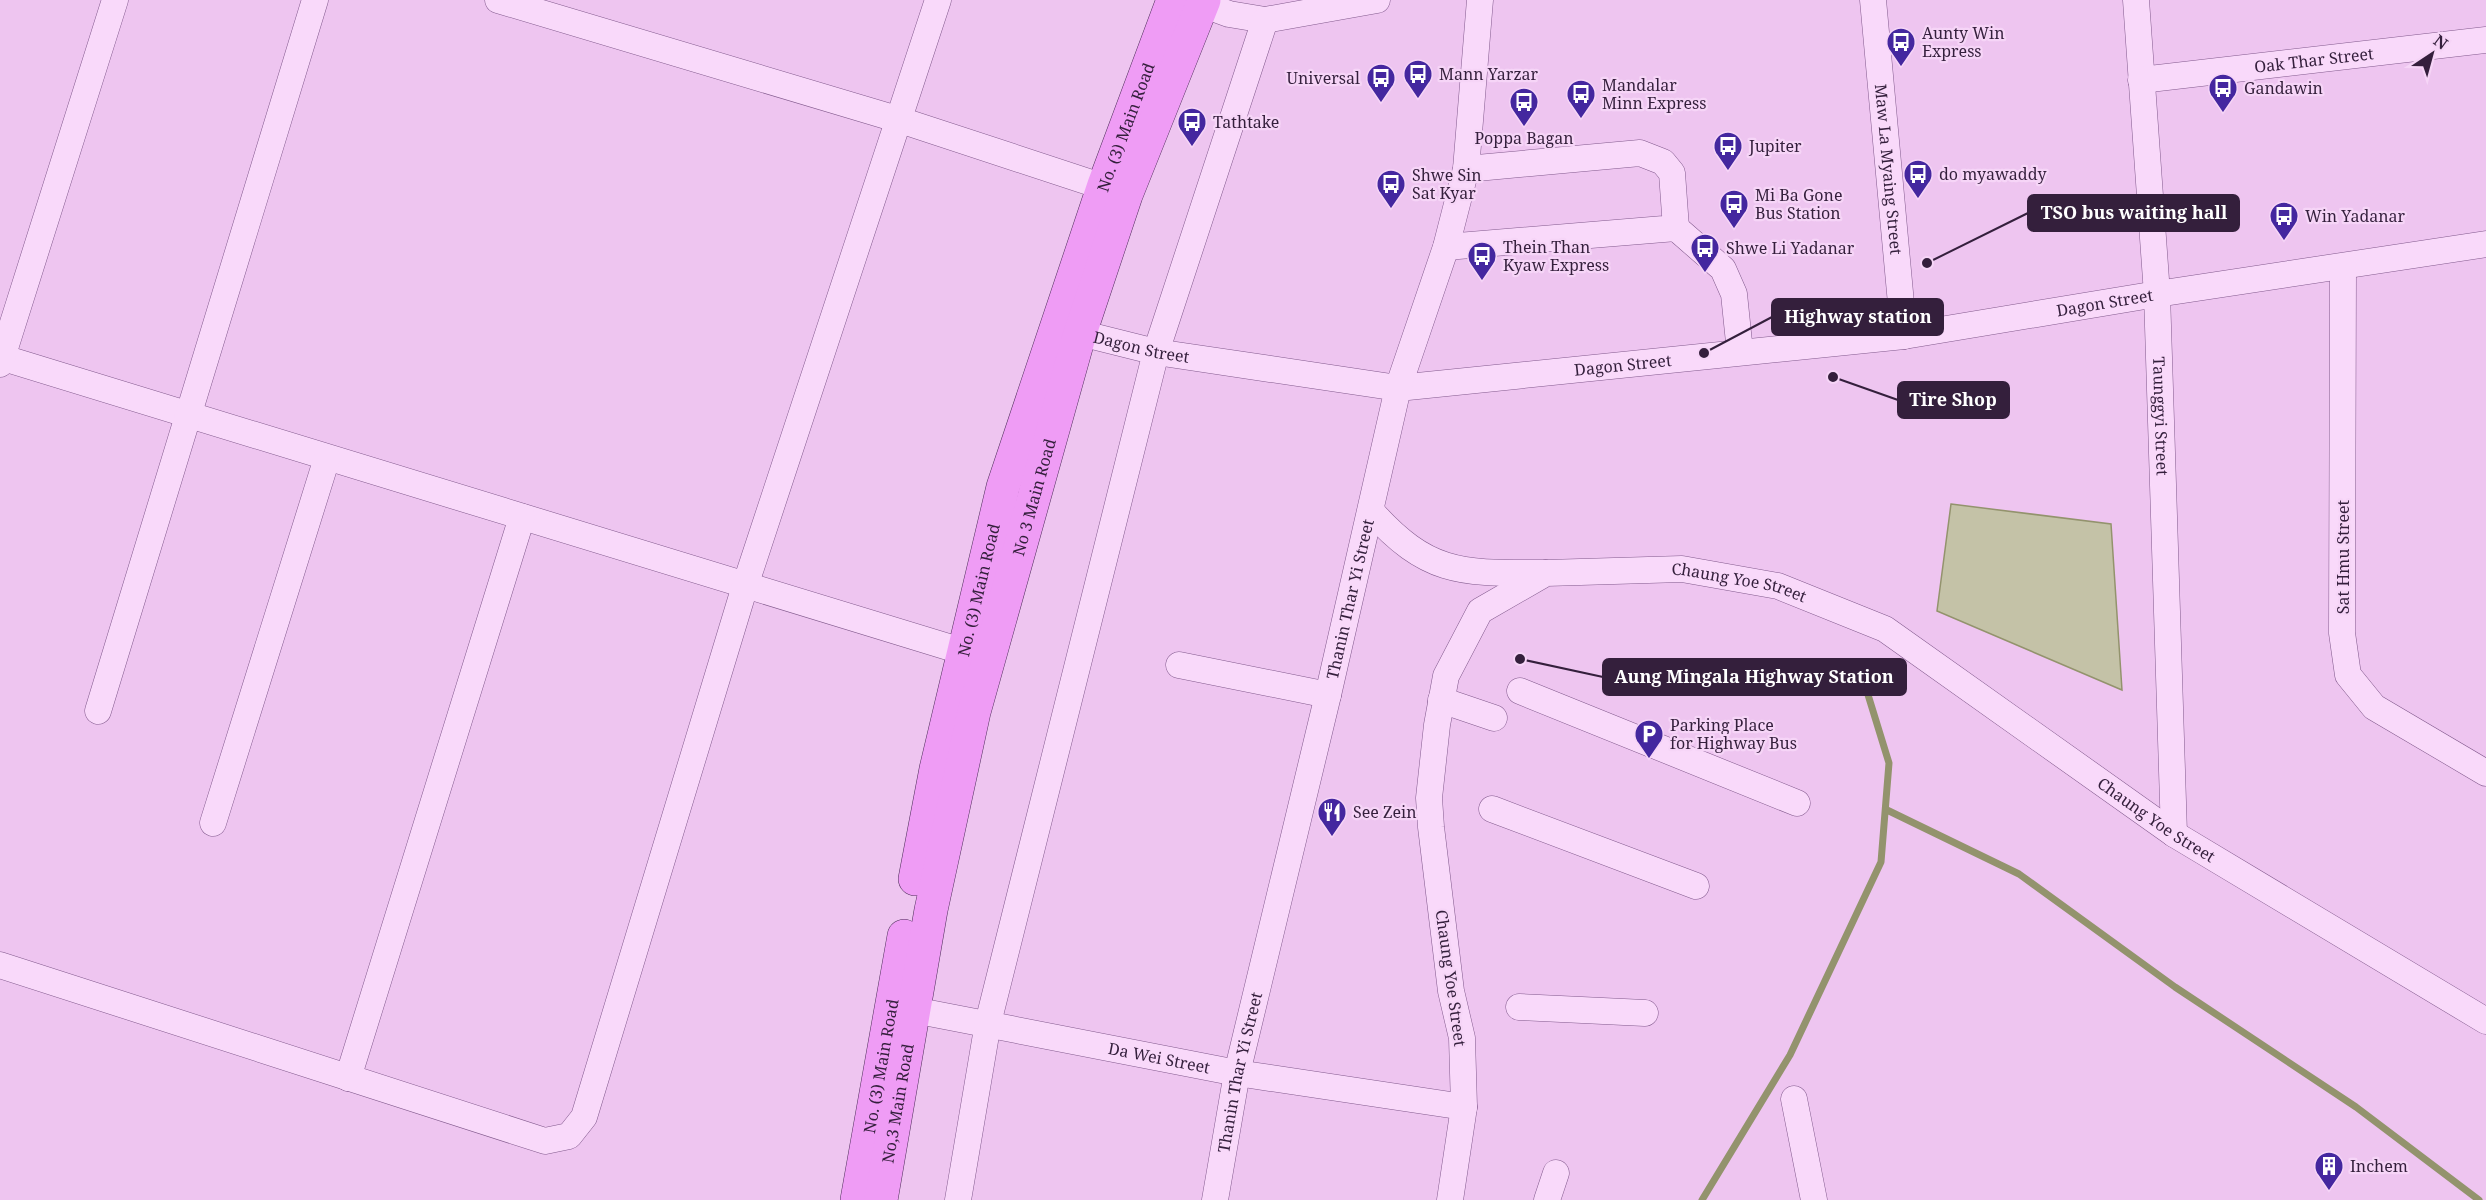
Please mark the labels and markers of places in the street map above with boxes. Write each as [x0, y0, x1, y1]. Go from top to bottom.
place label: Aunty Win Express [1922, 22, 2004, 62]
bus stop icon: Aunty Win Express [1885, 26, 1917, 68]
bus stop icon: Mann Yarzar [1402, 58, 1434, 100]
bus stop icon: Universal [1365, 62, 1397, 104]
place label: Mann Yarzar [1439, 63, 1539, 85]
place label: Universal [1287, 67, 1360, 89]
bus stop icon: Gandawin [2207, 72, 2239, 114]
place label: Mandalar Minn Express [1602, 74, 1707, 114]
place label: Gandawin [2244, 77, 2323, 99]
bus stop icon: Mandalar Minn Express [1565, 78, 1597, 120]
bus stop icon: Poppa Bagan [1508, 86, 1540, 128]
bus stop icon: Tathtake [1176, 106, 1208, 148]
place label: Tathtake [1213, 111, 1279, 133]
place label: Poppa Bagan [1474, 127, 1574, 149]
bus stop icon: Jupiter [1712, 130, 1744, 172]
place label: Jupiter [1748, 135, 1802, 157]
bus stop icon: do myawaddy [1902, 158, 1934, 200]
place label: do myawaddy [1939, 163, 2048, 185]
place label: Shwe Sin Sat Kyar [1412, 164, 1482, 204]
bus stop icon: Shwe Sin Sat Kyar [1375, 168, 1407, 210]
place label: Mi Ba Gone Bus Station [1755, 184, 1842, 224]
bus stop icon: Mi Ba Gone Bus Station [1718, 188, 1750, 230]
callout: TSO bus waiting hall [2028, 195, 2239, 231]
bus stop icon: Win Yadanar [2268, 200, 2300, 242]
place label: Win Yadanar [2305, 205, 2406, 227]
bus stop icon: Shwe Li Yadanar [1689, 232, 1721, 274]
place label: Thein Than Kyaw Express [1503, 236, 1609, 276]
place label: Shwe Li Yadanar [1726, 237, 1855, 259]
bus stop icon: Thein Than Kyaw Express [1466, 240, 1498, 282]
callout: Highway station [1772, 299, 1943, 335]
callout: Tire Shop [1898, 382, 2009, 418]
callout: Aung Mingala Highway Station [1603, 659, 1906, 695]
place label: Parking Place for Highway Bus [1670, 714, 1797, 754]
parking icon: Parking Place for Highway Bus [1633, 718, 1665, 760]
restaurant icon: See Zein [1316, 796, 1348, 838]
place label: See Zein [1353, 801, 1416, 823]
building icon: Inchem [2313, 1150, 2345, 1192]
place label: Inchem [2350, 1155, 2408, 1177]

